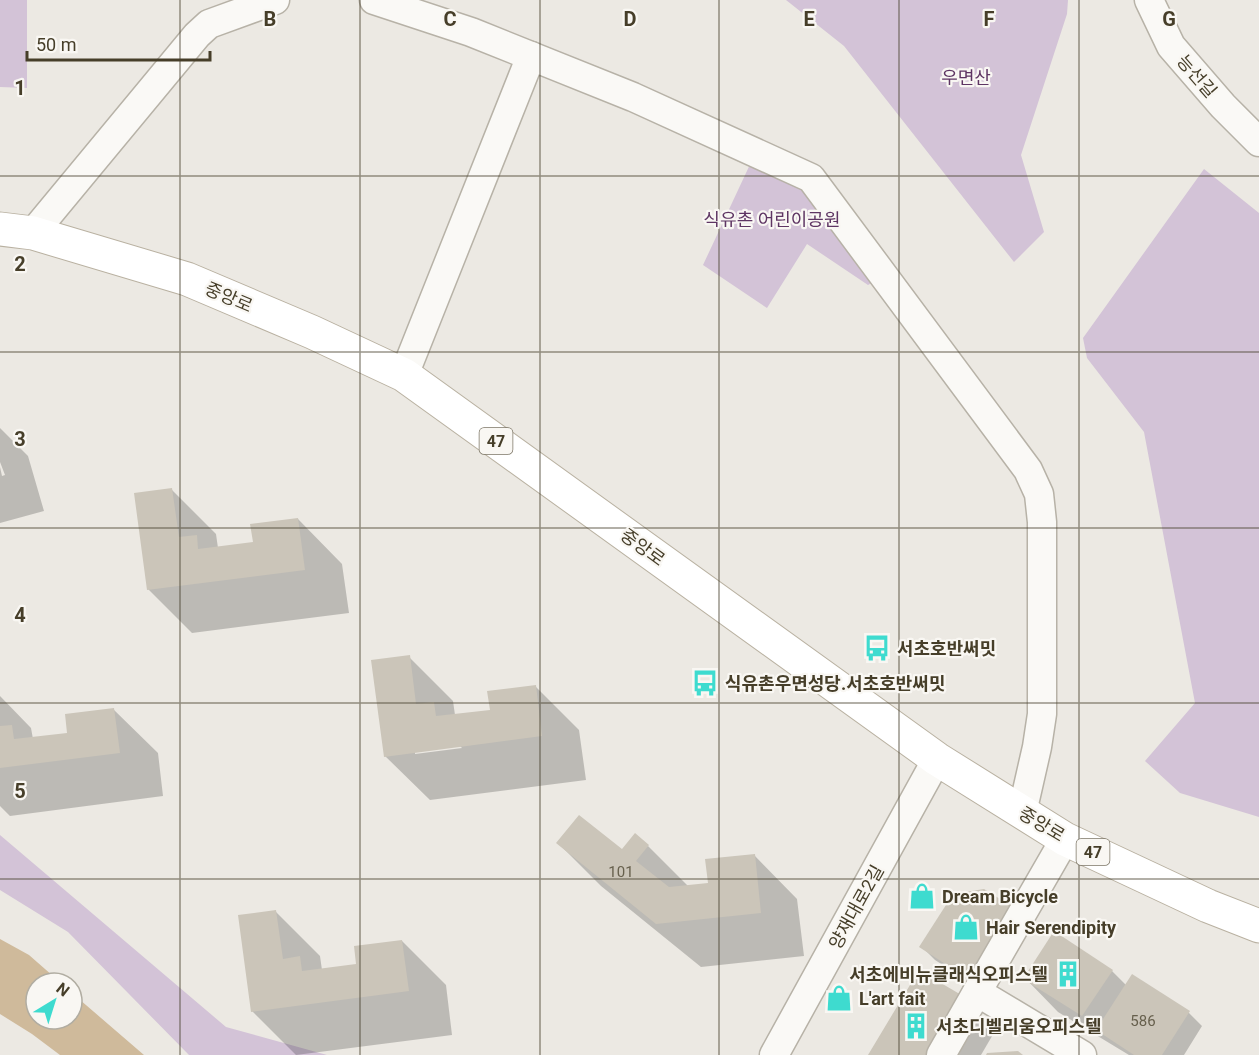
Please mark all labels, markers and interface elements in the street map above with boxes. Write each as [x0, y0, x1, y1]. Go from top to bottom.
text: B [264, 7, 276, 31]
text: C [443, 7, 457, 31]
text: D [624, 7, 637, 31]
text: E [803, 7, 815, 31]
text: F [984, 7, 995, 31]
text: G [1162, 7, 1176, 31]
scale bar [27, 24, 210, 62]
text: 50 m [36, 34, 76, 55]
street label: 능선길 [1173, 50, 1221, 102]
park label: 우면산 [941, 67, 991, 88]
text: 1 [14, 76, 26, 100]
park label: 식유촌 어린이공원 [704, 209, 840, 230]
text: 2 [14, 252, 26, 276]
street label: 중앙로 [202, 278, 256, 316]
text: 3 [14, 427, 26, 451]
road number: 47 [480, 428, 512, 454]
street label: 중앙로 [617, 524, 669, 570]
text: 4 [14, 603, 26, 627]
bus stop icon: 서초호반써밋 [862, 633, 892, 663]
place label: 서초호반써밋 [897, 638, 996, 659]
bus stop icon: 식유촌우면성당.서초호반써밋 [690, 668, 720, 698]
place label: 식유촌우면성당.서초호반써밋 [725, 673, 946, 694]
text: 5 [14, 779, 26, 803]
street label: 중앙로 [1015, 802, 1069, 846]
road number: 47 [1076, 839, 1110, 865]
street label: 양재대로2길 [824, 861, 888, 953]
house number: 101 [608, 863, 634, 881]
shop icon: Dream Bicycle [907, 881, 937, 911]
place label: Dream Bicycle [942, 886, 1058, 907]
shop icon: Hair Serendipity [951, 912, 981, 942]
place label: Hair Serendipity [986, 917, 1117, 938]
building icon: 서초에비뉴클래식오피스텔 [1053, 959, 1083, 989]
place label: 서초에비뉴클래식오피스텔 [849, 964, 1048, 985]
north arrow [24, 971, 84, 1031]
text: N [53, 979, 73, 1001]
shop icon: L'art fait [824, 983, 854, 1013]
place label: L'art fait [859, 988, 925, 1009]
building icon: 서초디벨리움오피스텔 [901, 1011, 931, 1041]
house number: 586 [1130, 1012, 1156, 1030]
place label: 서초디벨리움오피스텔 [936, 1016, 1102, 1037]

